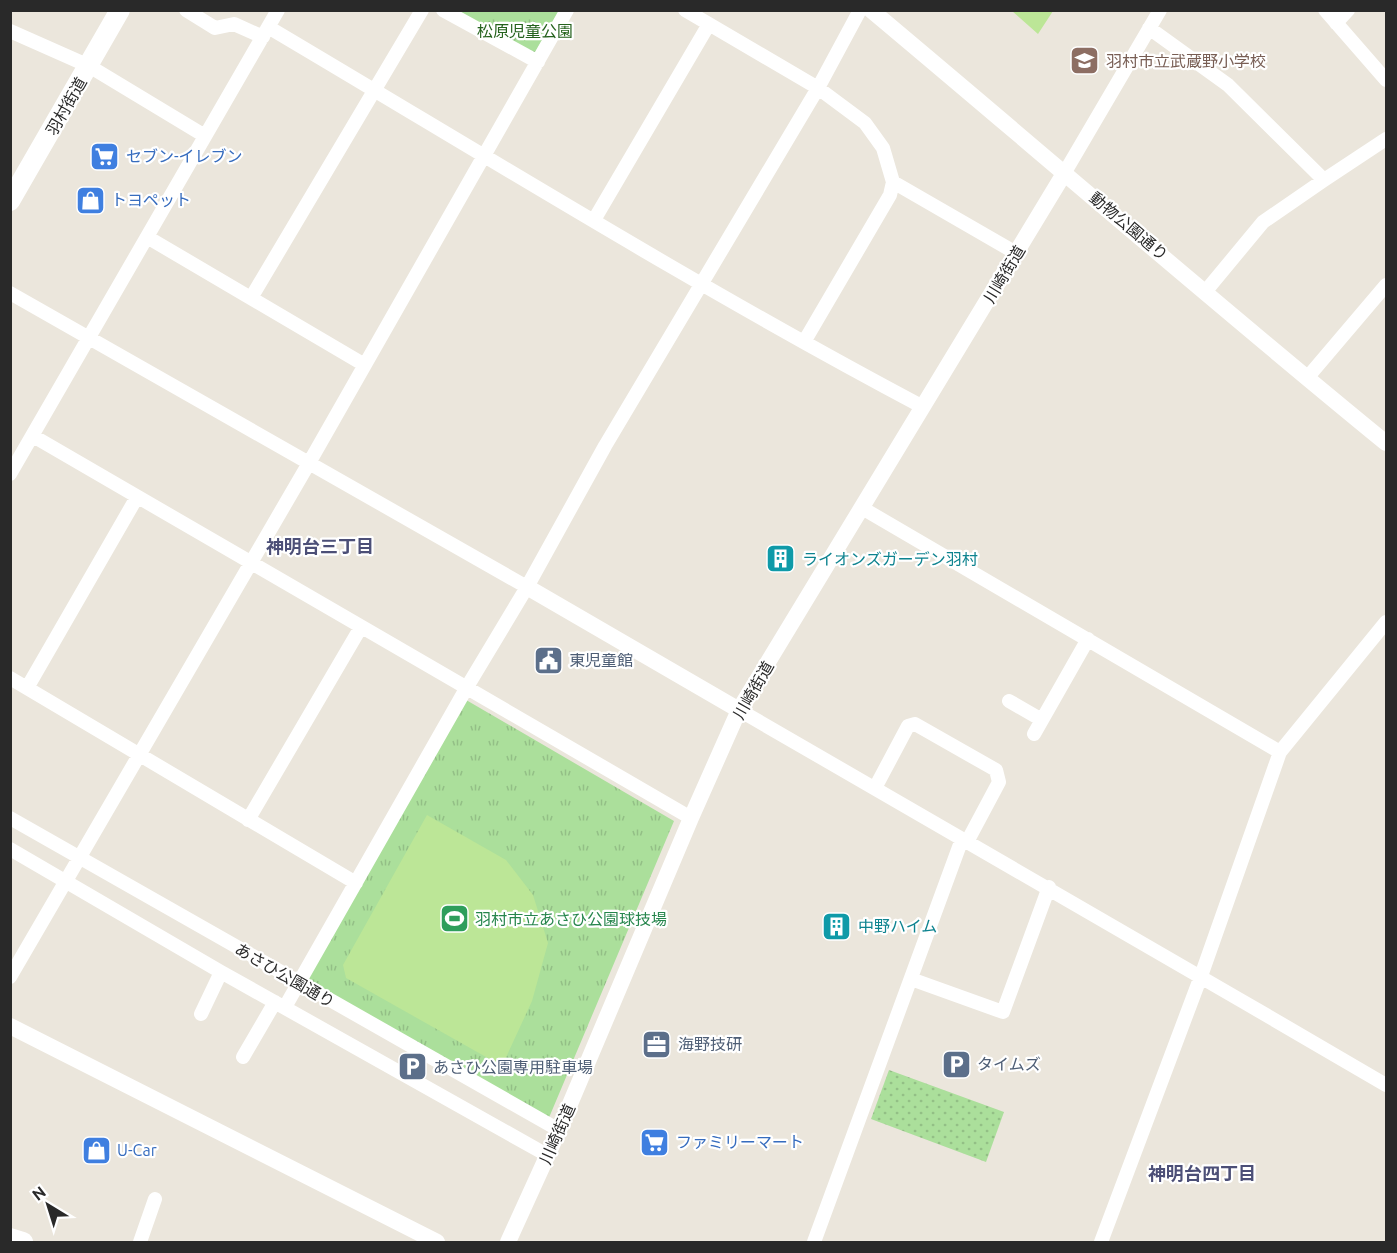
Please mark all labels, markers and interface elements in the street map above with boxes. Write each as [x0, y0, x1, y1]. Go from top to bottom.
park label: 松原児童公園 [477, 22, 573, 40]
school or university icon: 羽村市立武蔵野小学校 [1069, 45, 1101, 77]
place label: 羽村市立武蔵野小学校 [1106, 52, 1266, 70]
street label: 羽村街道 [42, 74, 90, 138]
supermarket icon: セブン-イレブン [89, 140, 121, 172]
place label: セブン-イレブン [126, 147, 243, 165]
shop icon: トヨペット [74, 184, 106, 216]
street label: 動物公園通り [1086, 188, 1172, 264]
place label: トヨペット [111, 191, 191, 209]
street label: 川崎街道 [980, 242, 1028, 306]
district label: 神明台三丁目 [266, 536, 374, 556]
building icon: ライオンズガーデン羽村 [765, 543, 797, 575]
place label: ライオンズガーデン羽村 [802, 550, 978, 568]
public building icon: 東児童館 [532, 644, 564, 676]
place label: 東児童館 [569, 651, 633, 669]
street label: 川崎街道 [729, 658, 777, 722]
sports icon: 羽村市立あさひ公園球技場 [438, 903, 470, 935]
place label: 羽村市立あさひ公園球技場 [475, 910, 667, 928]
building icon: 中野ハイム [821, 910, 853, 942]
place label: 中野ハイム [858, 917, 937, 935]
street label: あさひ公園通り [232, 939, 338, 1011]
office icon: 海野技研 [641, 1028, 673, 1060]
place label: 海野技研 [678, 1035, 742, 1053]
parking icon: タイムズ [940, 1048, 972, 1080]
parking icon: あさひ公園専用駐車場 [396, 1051, 428, 1083]
place label: タイムズ [977, 1055, 1041, 1073]
place label: あさひ公園専用駐車場 [433, 1058, 593, 1076]
street label: 川崎街道 [536, 1101, 578, 1167]
supermarket icon: ファミリーマート [639, 1126, 671, 1158]
place label: ファミリーマート [676, 1133, 804, 1151]
shop icon: U-Car [80, 1134, 112, 1166]
place label: U-Car [117, 1141, 157, 1159]
district label: 神明台四丁目 [1148, 1163, 1256, 1183]
north arrow [18, 1175, 78, 1235]
text: N [29, 1182, 49, 1204]

